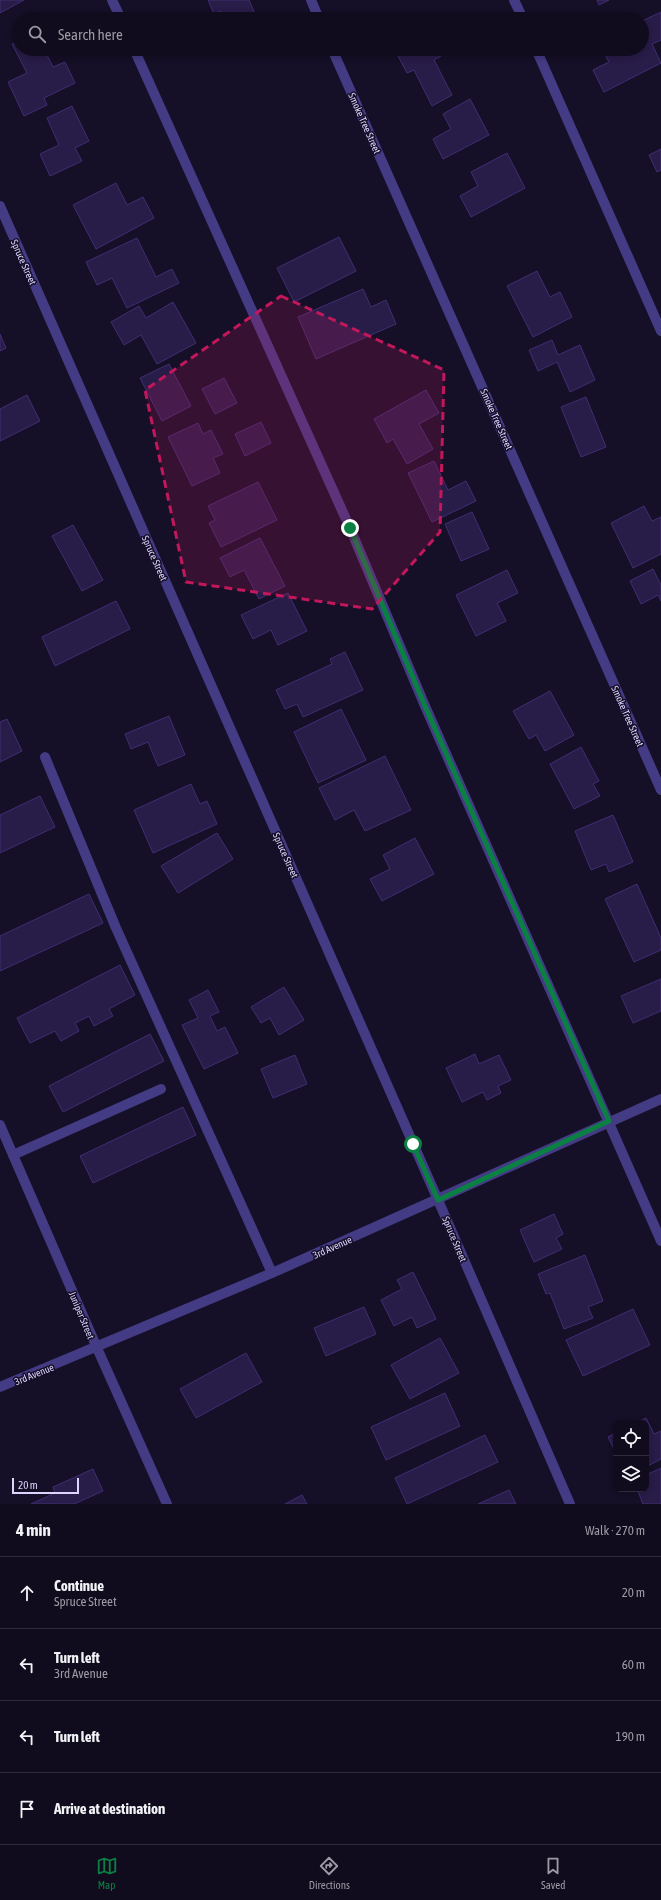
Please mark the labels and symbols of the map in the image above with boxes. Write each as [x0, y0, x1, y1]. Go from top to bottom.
street label: Smoke Tree Street [346, 91, 383, 155]
street label: Spruce Street [9, 238, 38, 287]
street label: Smoke Tree Street [478, 387, 515, 451]
route end [341, 519, 359, 537]
street label: Spruce Street [140, 534, 169, 583]
street label: Smoke Tree Street [609, 684, 646, 748]
street label: Spruce Street [271, 831, 300, 880]
route start [404, 1135, 422, 1153]
street label: Spruce Street [440, 1215, 469, 1264]
street label: 3rd Avenue [311, 1234, 354, 1261]
street label: Juniper Street [67, 1290, 97, 1341]
street label: 3rd Avenue [13, 1361, 56, 1387]
scale bar [12, 1476, 79, 1495]

